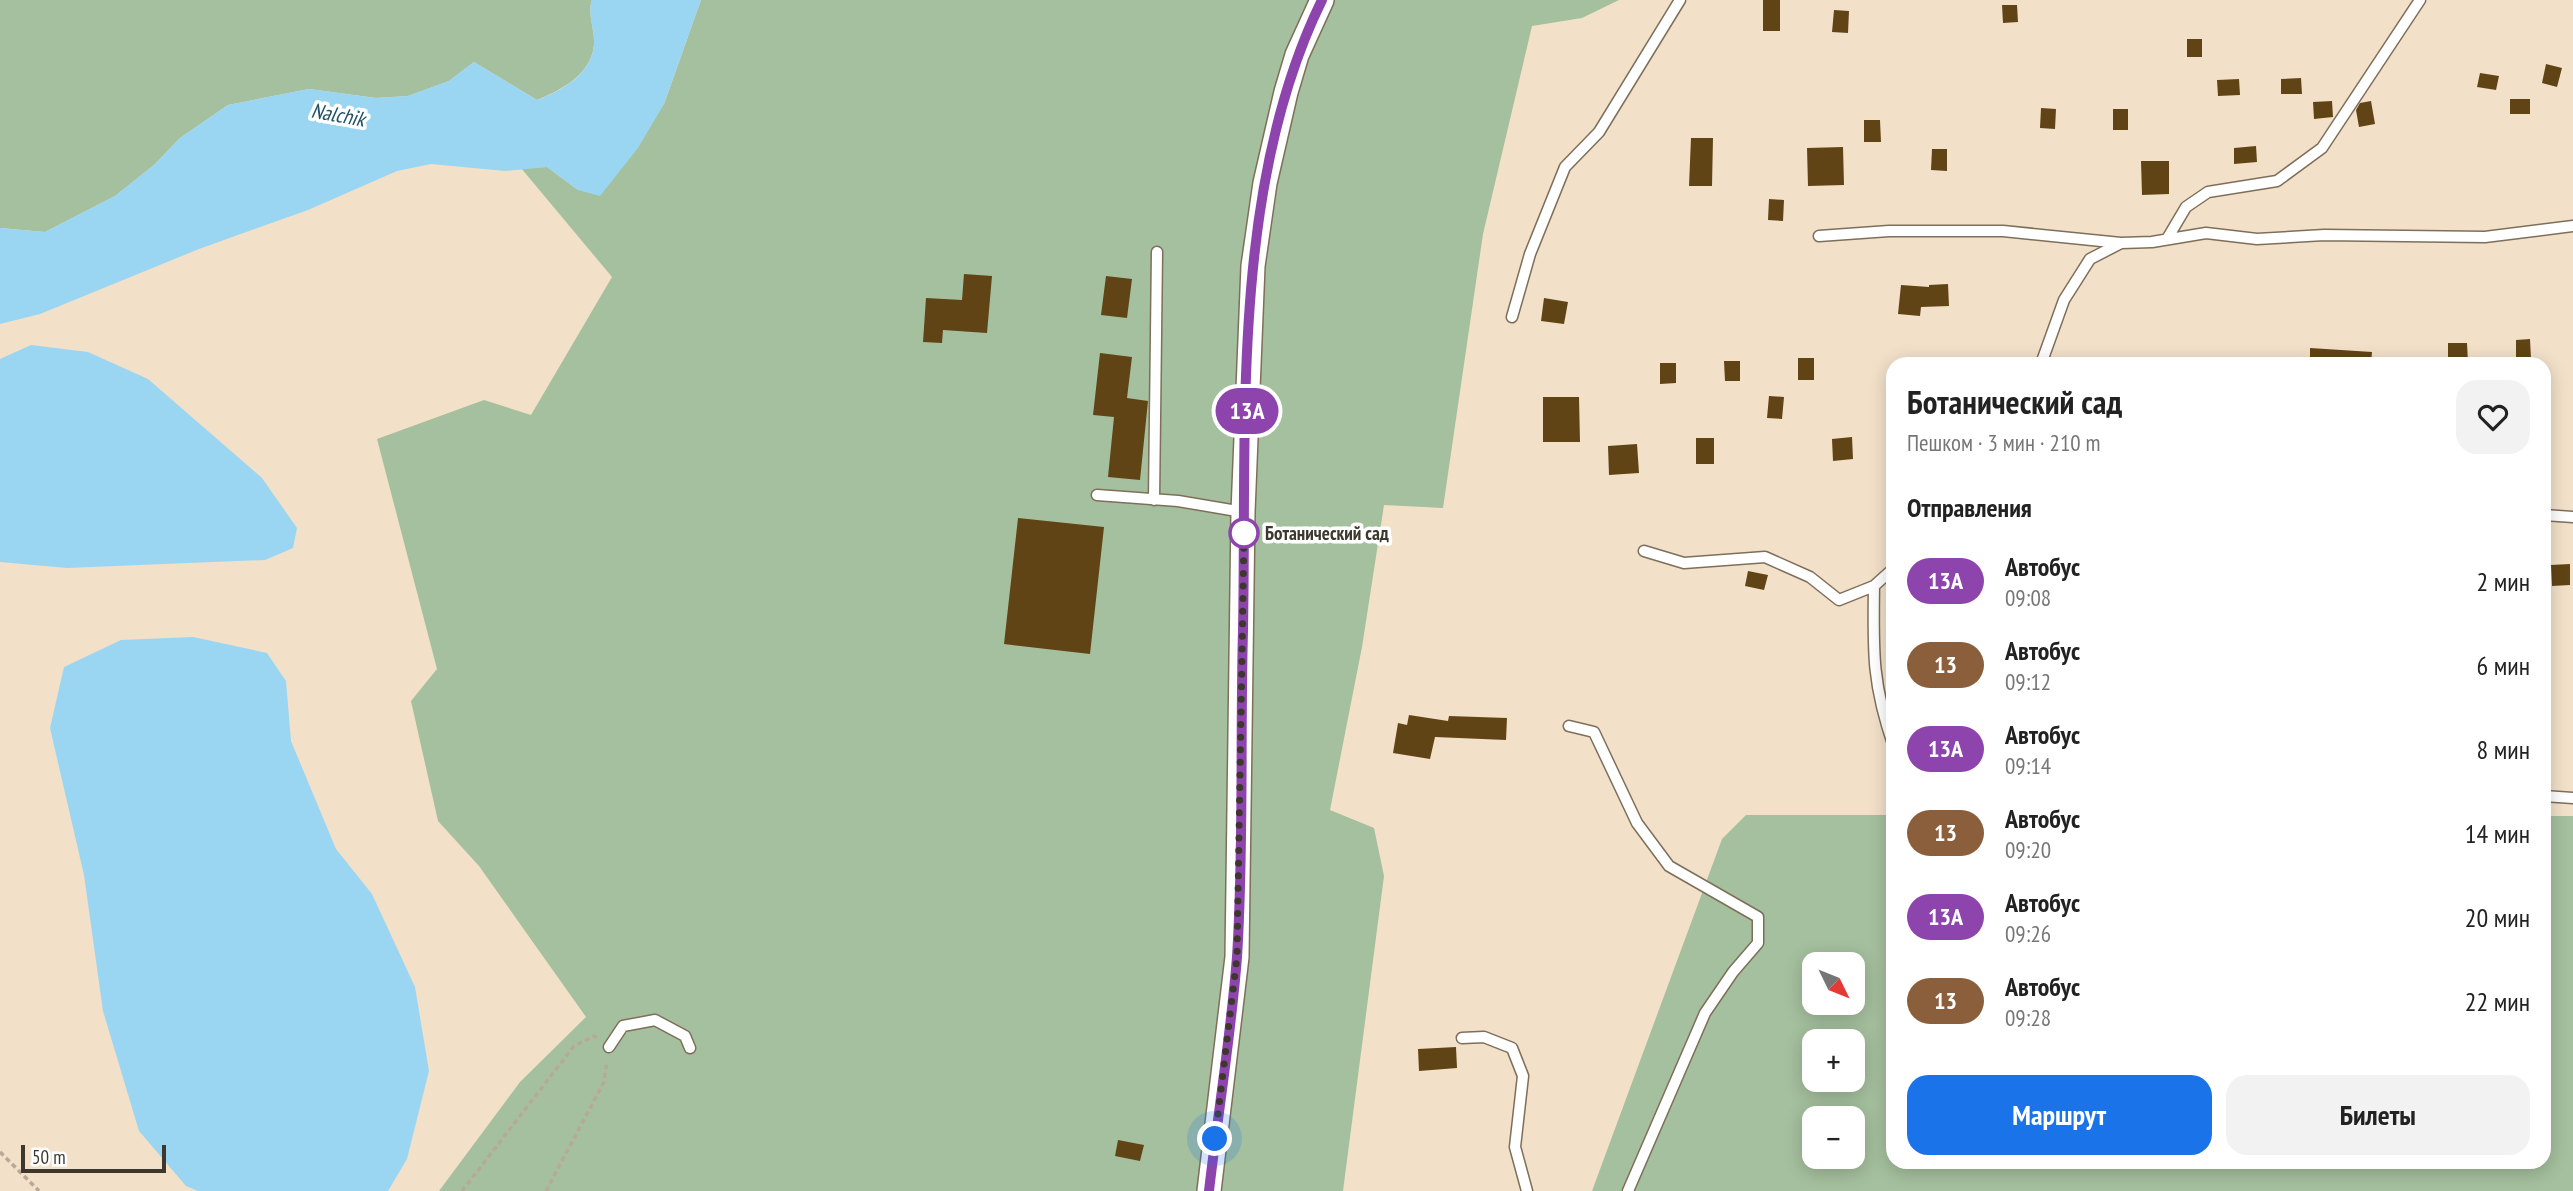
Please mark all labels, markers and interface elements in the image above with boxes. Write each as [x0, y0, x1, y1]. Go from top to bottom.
water label: Nalchik [309, 97, 370, 133]
text: Ботанический сад [1907, 380, 2122, 423]
button: heart [2456, 380, 2530, 454]
line badge: 13А [1207, 388, 1287, 434]
text: 13А [1230, 395, 1264, 426]
text: Пешком · 3 мин · 210 m [1907, 428, 2100, 457]
text: Отправления [1907, 491, 2032, 524]
marker: Ботанический сад [1229, 518, 1259, 548]
place label: Ботанический сад [1265, 521, 1389, 545]
text: Автобус [2005, 550, 2080, 583]
text: 13А [1928, 565, 1963, 596]
text: 2 мин [2477, 565, 2530, 598]
text: 09:08 [2005, 583, 2051, 612]
text: Автобус [2005, 634, 2080, 667]
text: 13 [1934, 649, 1957, 680]
text: 6 мин [2477, 649, 2530, 682]
text: 09:12 [2005, 667, 2051, 696]
text: Автобус [2005, 718, 2080, 751]
text: 13А [1928, 733, 1963, 764]
text: 8 мин [2477, 733, 2530, 766]
text: 09:14 [2005, 751, 2051, 780]
text: Автобус [2005, 802, 2080, 835]
text: 13 [1934, 817, 1957, 848]
text: 14 мин [2465, 817, 2530, 850]
text: 09:20 [2005, 835, 2051, 864]
text: Автобус [2005, 886, 2080, 919]
text: 13А [1928, 901, 1963, 932]
text: 20 мин [2465, 901, 2530, 934]
text: 09:26 [2005, 919, 2051, 948]
north arrow [1802, 952, 1866, 1015]
map controls [1802, 952, 1865, 1169]
text: Автобус [2005, 970, 2080, 1003]
text: 13 [1934, 985, 1957, 1016]
text: 22 мин [2465, 985, 2530, 1018]
text: 09:28 [2005, 1003, 2051, 1032]
button: + [1802, 1029, 1865, 1092]
button: Маршрут [1907, 1075, 2212, 1155]
button: Билеты [2226, 1075, 2530, 1155]
button: − [1802, 1106, 1865, 1169]
your location [1197, 1121, 1232, 1156]
scale bar [21, 1142, 166, 1174]
text: 50 m [32, 1145, 66, 1169]

